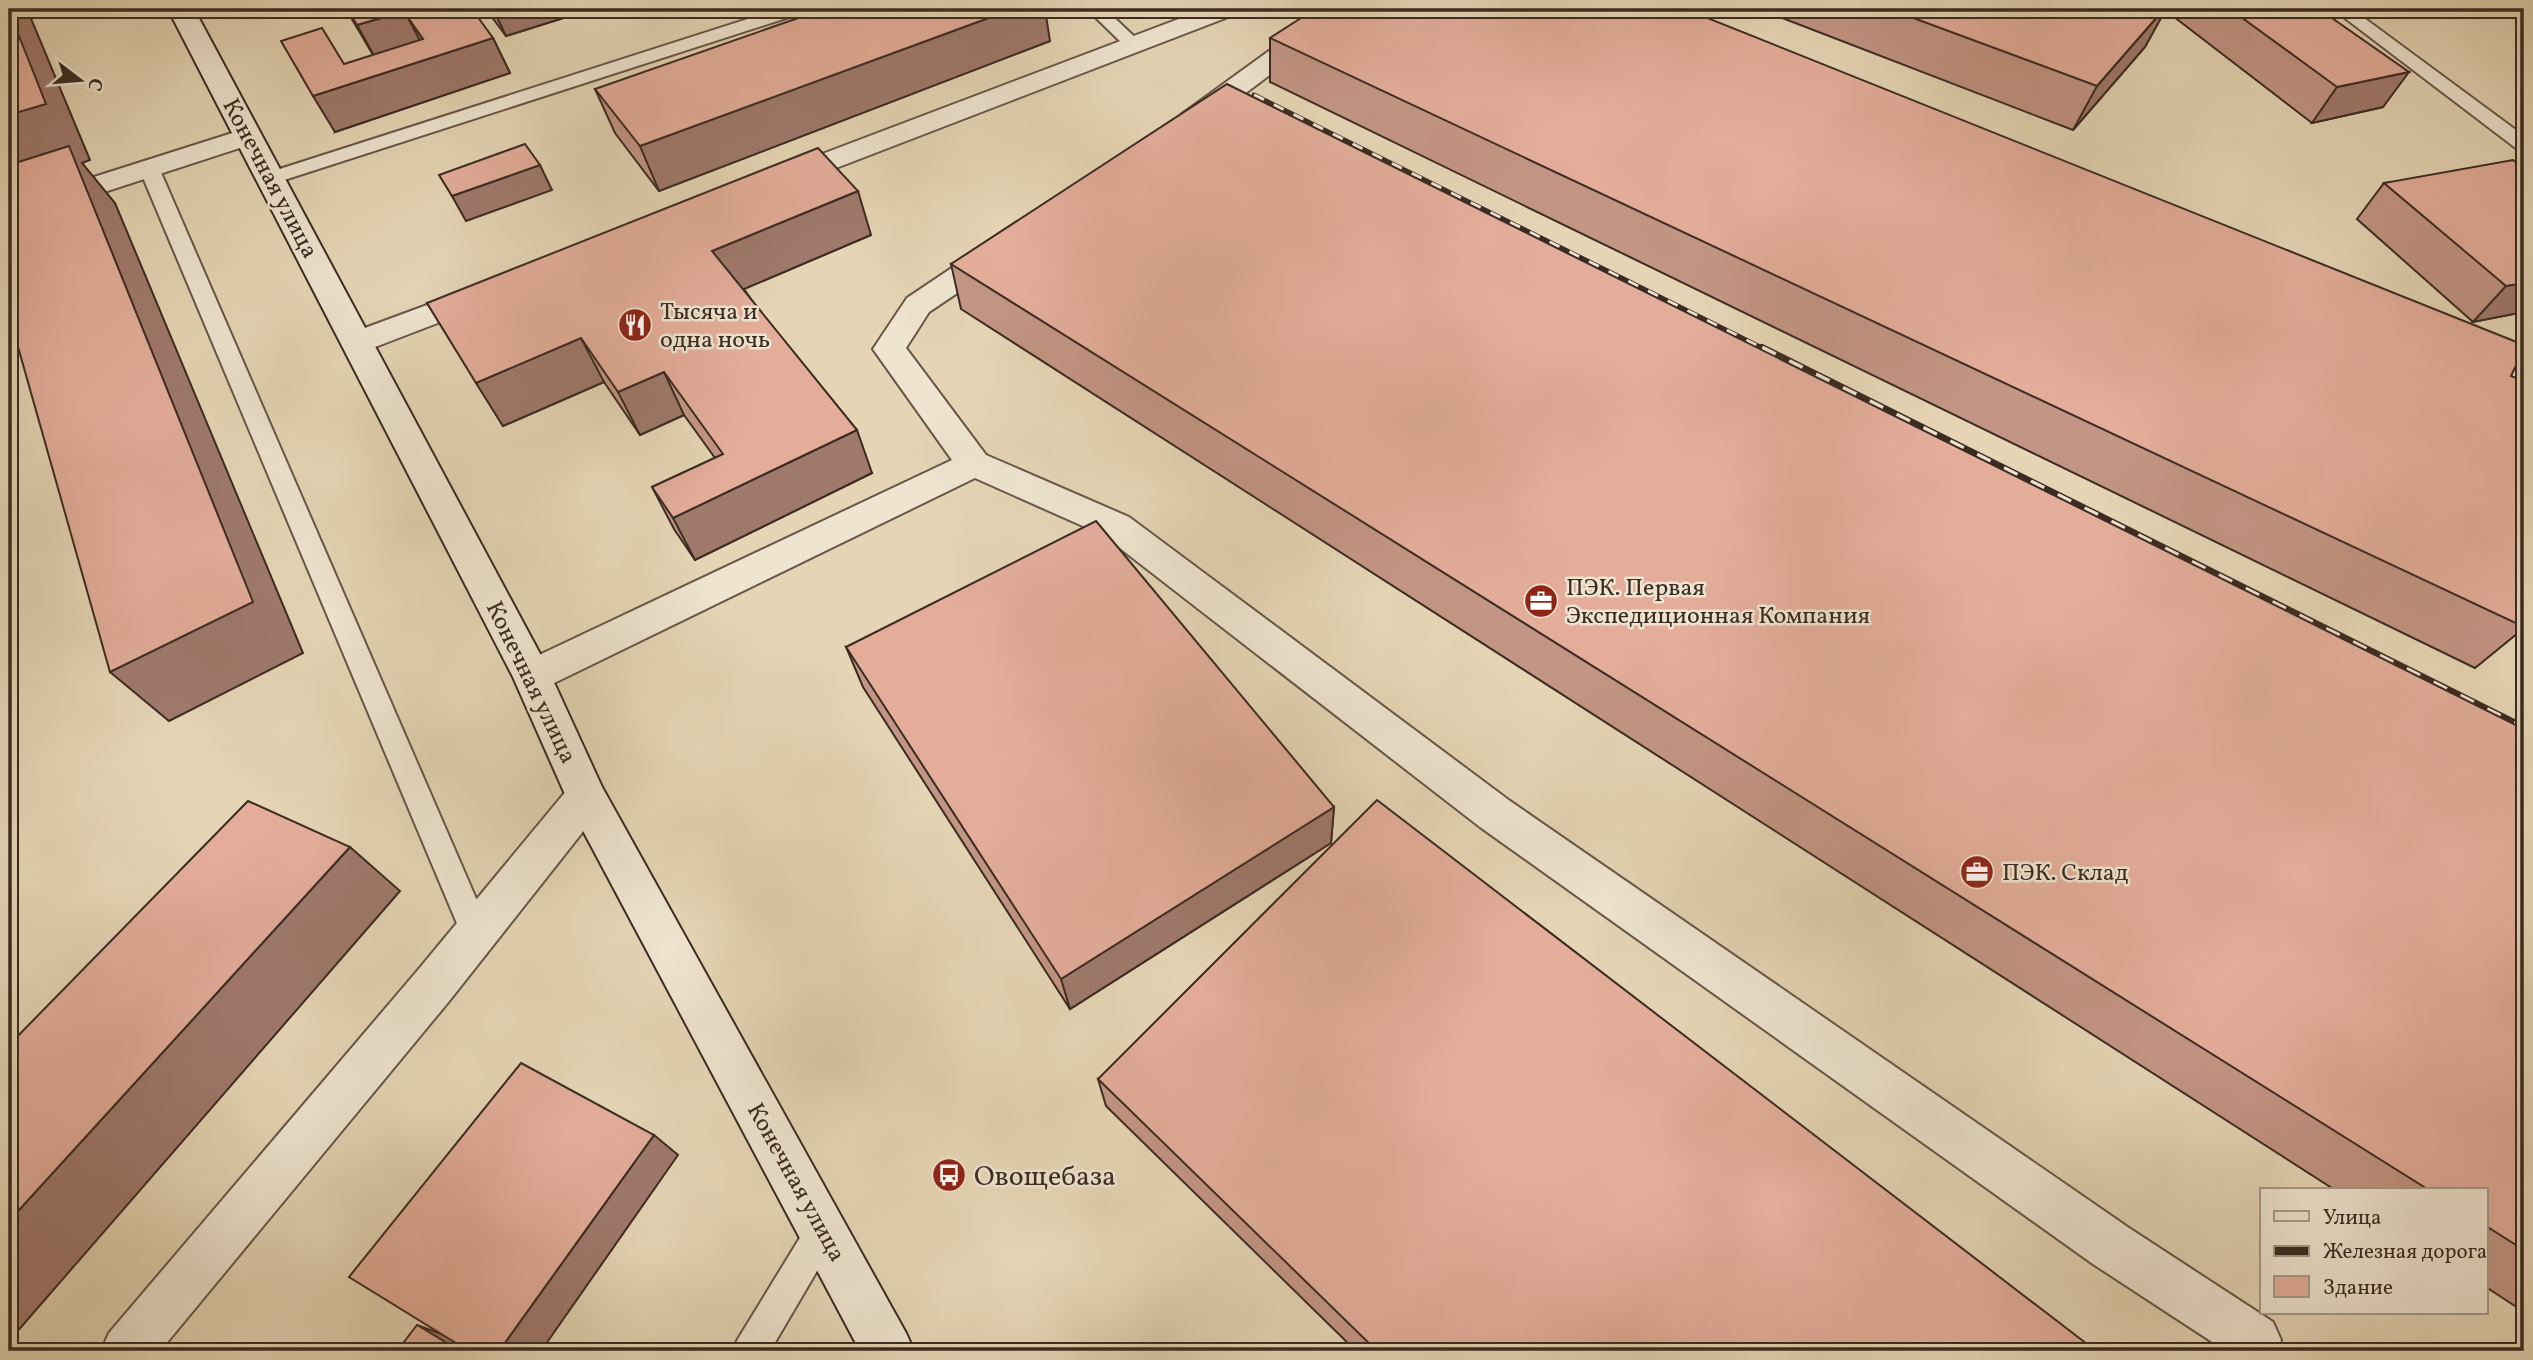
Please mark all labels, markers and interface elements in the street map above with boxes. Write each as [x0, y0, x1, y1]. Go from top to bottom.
north arrow [46, 46, 116, 116]
text: С [80, 75, 109, 94]
street label: Конечная улица [213, 93, 326, 265]
place label: Тысяча и одна ночь [660, 296, 770, 358]
restaurant icon: Тысяча и одна ночь [616, 306, 654, 344]
place label: ПЭК. Первая Экспедиционная Компания [1566, 572, 1870, 634]
office icon: ПЭК. Первая Экспедиционная Компания [1522, 582, 1560, 620]
street label: Конечная улица [476, 596, 584, 770]
office icon: ПЭК. Склад [1958, 853, 1996, 891]
place label: ПЭК. Склад [2002, 857, 2129, 891]
street label: Конечная улица [737, 1097, 853, 1269]
bus stop icon: Овощебаза [930, 1156, 968, 1194]
place label: Овощебаза [974, 1158, 1116, 1197]
legend [2260, 1188, 2488, 1314]
text: Улица [2323, 1204, 2381, 1233]
text: Железная дорога [2323, 1238, 2487, 1267]
text: Здание [2323, 1274, 2393, 1303]

